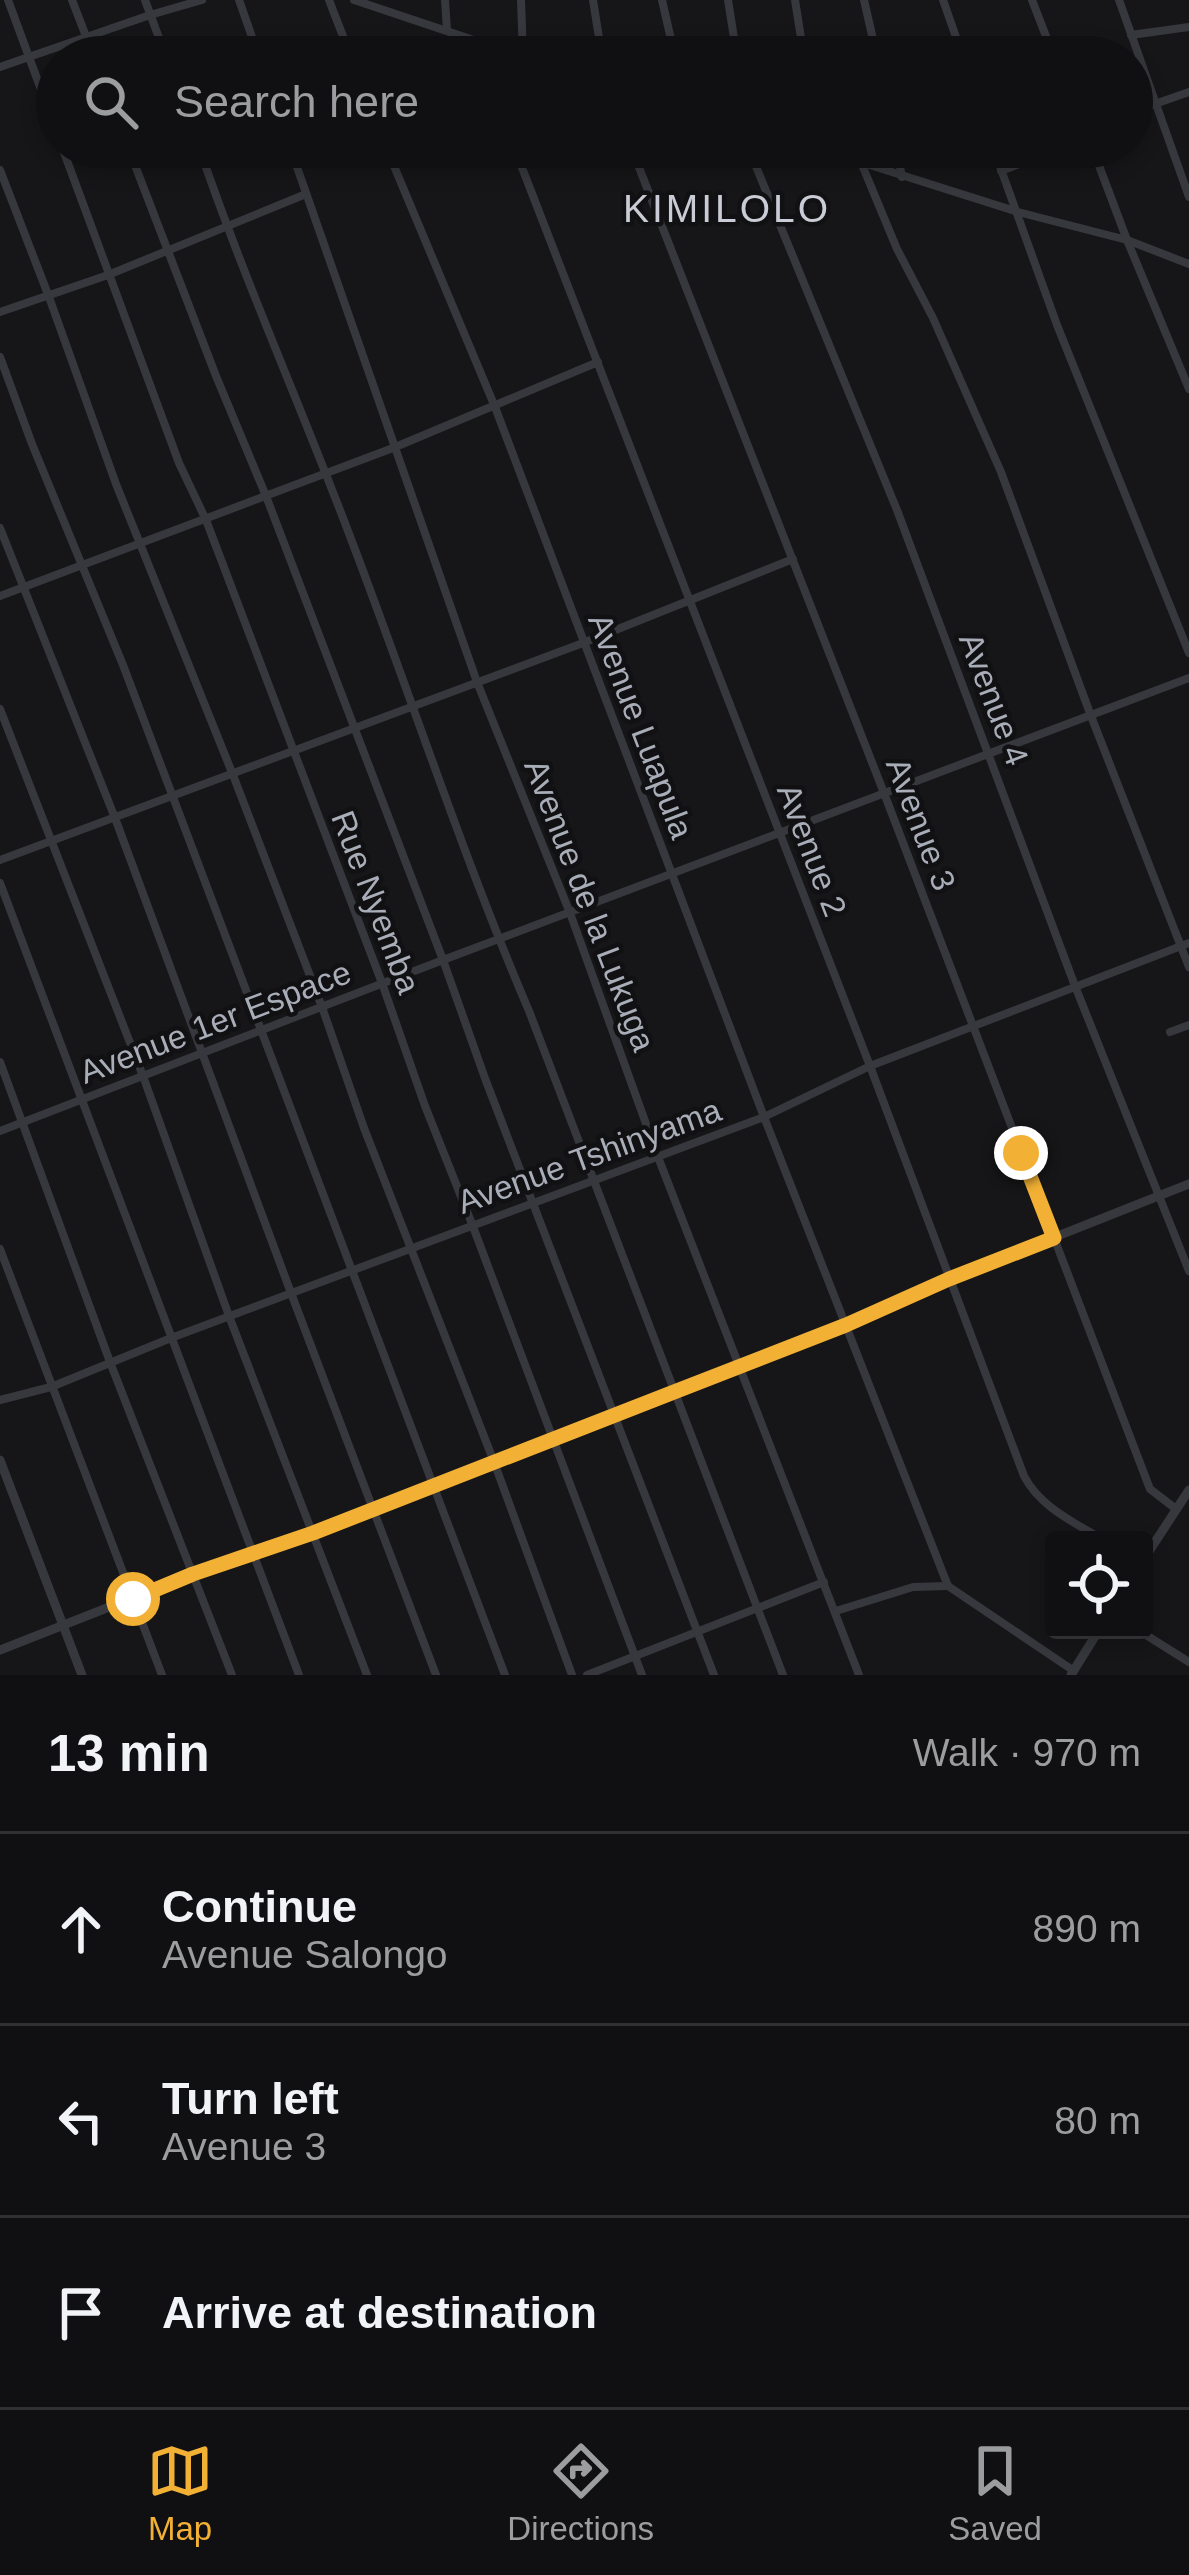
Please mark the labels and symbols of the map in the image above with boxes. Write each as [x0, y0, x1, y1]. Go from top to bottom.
district label: KIMILOLO [623, 187, 831, 230]
street label: Avenue Luapula [581, 608, 701, 844]
street label: Avenue 4 [952, 628, 1036, 770]
street label: Avenue 3 [879, 753, 963, 895]
street label: Avenue de la Lukuga [517, 754, 663, 1057]
street label: Avenue 2 [770, 779, 854, 921]
street label: Rue Nyemba [324, 805, 428, 999]
street label: Avenue 1er Espace [74, 953, 356, 1091]
street label: Avenue Tshinyama [452, 1091, 726, 1221]
route end [994, 1126, 1048, 1180]
route start [106, 1572, 160, 1626]

